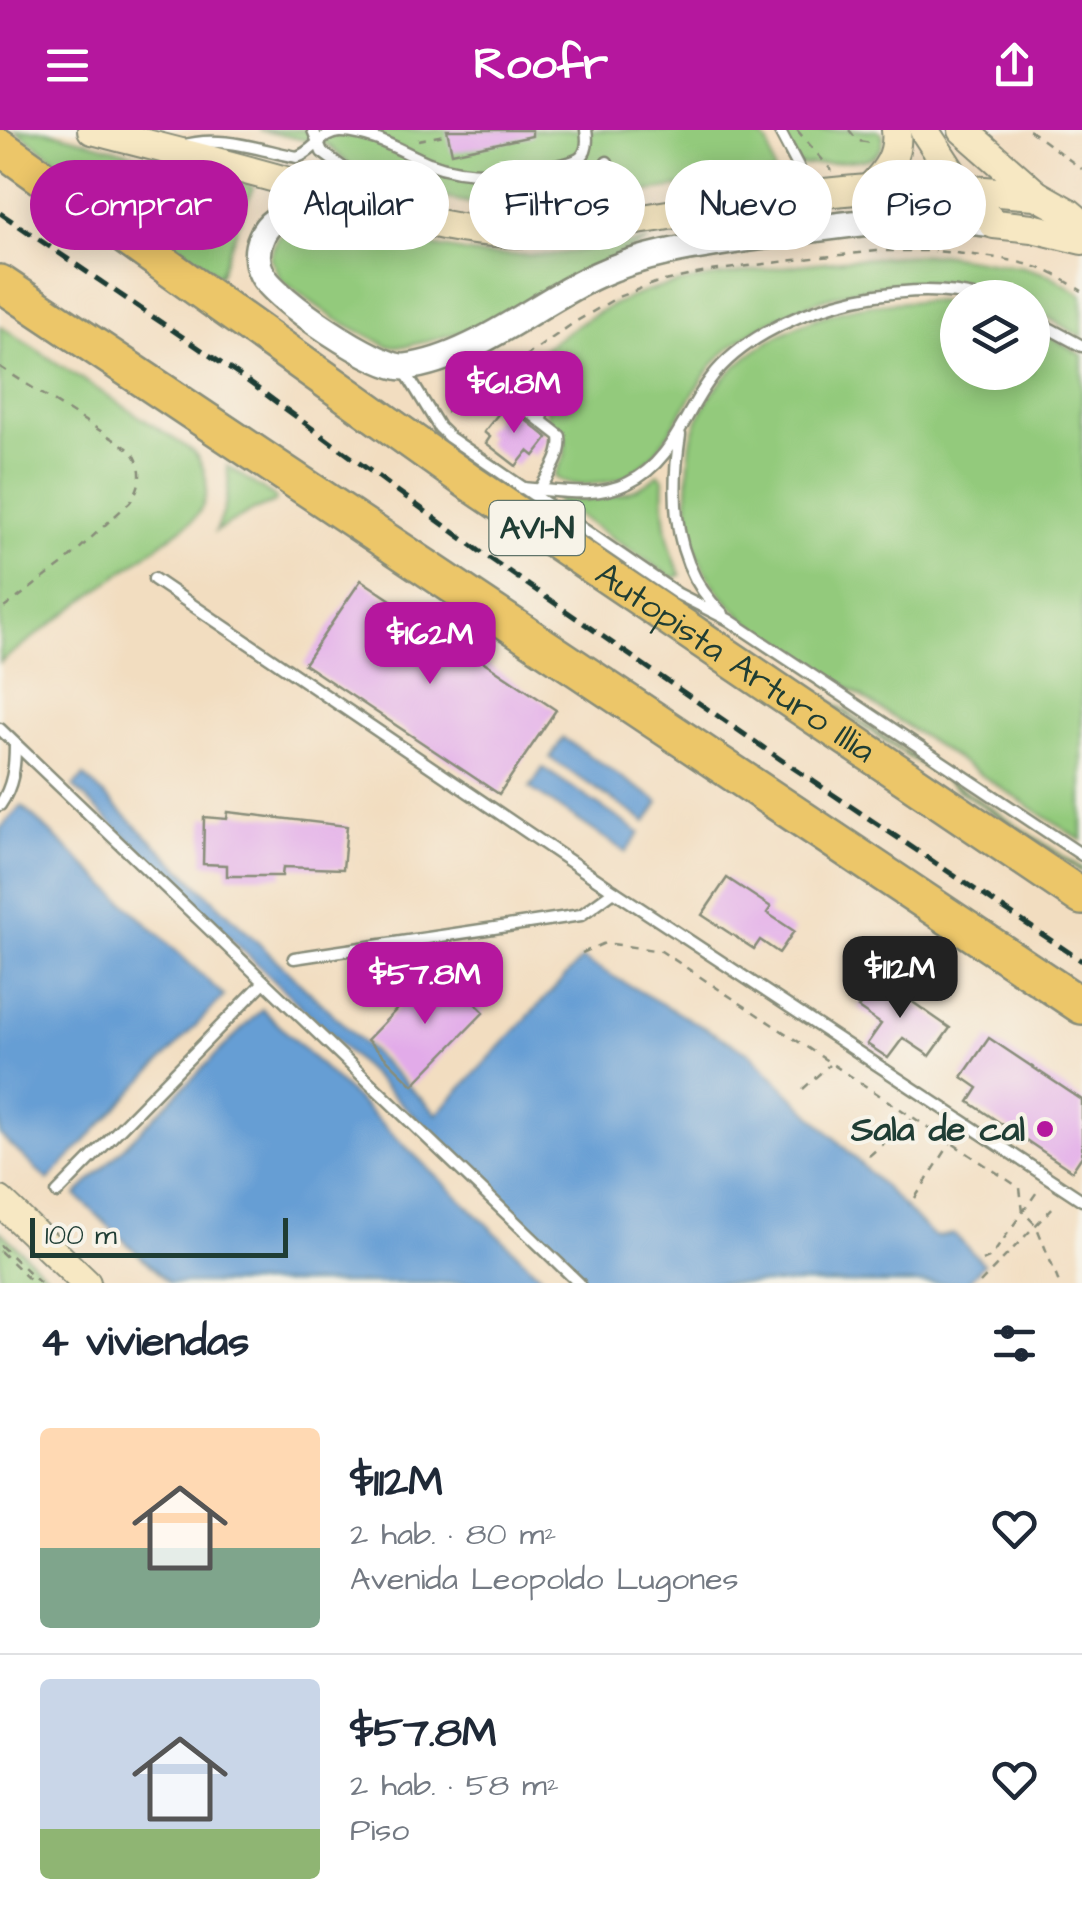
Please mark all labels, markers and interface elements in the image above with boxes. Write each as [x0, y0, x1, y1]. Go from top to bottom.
text: Roofr [474, 34, 608, 96]
icon: menu [40, 38, 95, 93]
icon: share [987, 38, 1042, 93]
chip: Comprar [30, 160, 248, 250]
chip: Alquilar [268, 160, 449, 250]
chip: Filtros [469, 160, 645, 250]
chip: Nuevo [665, 160, 832, 250]
chip: Piso [852, 160, 986, 250]
map controls [940, 280, 1050, 390]
button: layers [940, 280, 1050, 390]
pin: $61.8M [433, 351, 595, 436]
text: $61.8M [467, 361, 561, 406]
road number: AV1-N [490, 501, 584, 555]
street label: Autopista Arturo Illia [586, 550, 885, 775]
pin: $162M [360, 602, 500, 687]
text: $162M [387, 612, 473, 657]
pin: $112M [830, 936, 970, 1021]
pin: $57.8M [344, 942, 506, 1027]
text: $112M [865, 946, 935, 991]
text: $57.8M [369, 952, 481, 997]
place label: Sala de cal [850, 1105, 1025, 1154]
marker: Sala de cal [1034, 1118, 1056, 1140]
scale bar [30, 1213, 288, 1258]
text: 100 m [45, 1216, 117, 1255]
text: 4 viviendas [40, 1314, 249, 1372]
icon: filters [987, 1316, 1042, 1371]
text: $112M [350, 1454, 443, 1512]
icon: home [120, 1468, 240, 1588]
icon: heart [987, 1501, 1042, 1556]
text: 2 hab. · 80 m² [350, 1512, 557, 1557]
text: Avenida Leopoldo Lugones [350, 1557, 739, 1602]
text: $57.8M [350, 1705, 497, 1763]
icon: home [120, 1719, 240, 1839]
icon: heart [987, 1752, 1042, 1807]
text: 2 hab. · 58 m² [350, 1763, 559, 1808]
text: Piso [350, 1808, 409, 1853]

